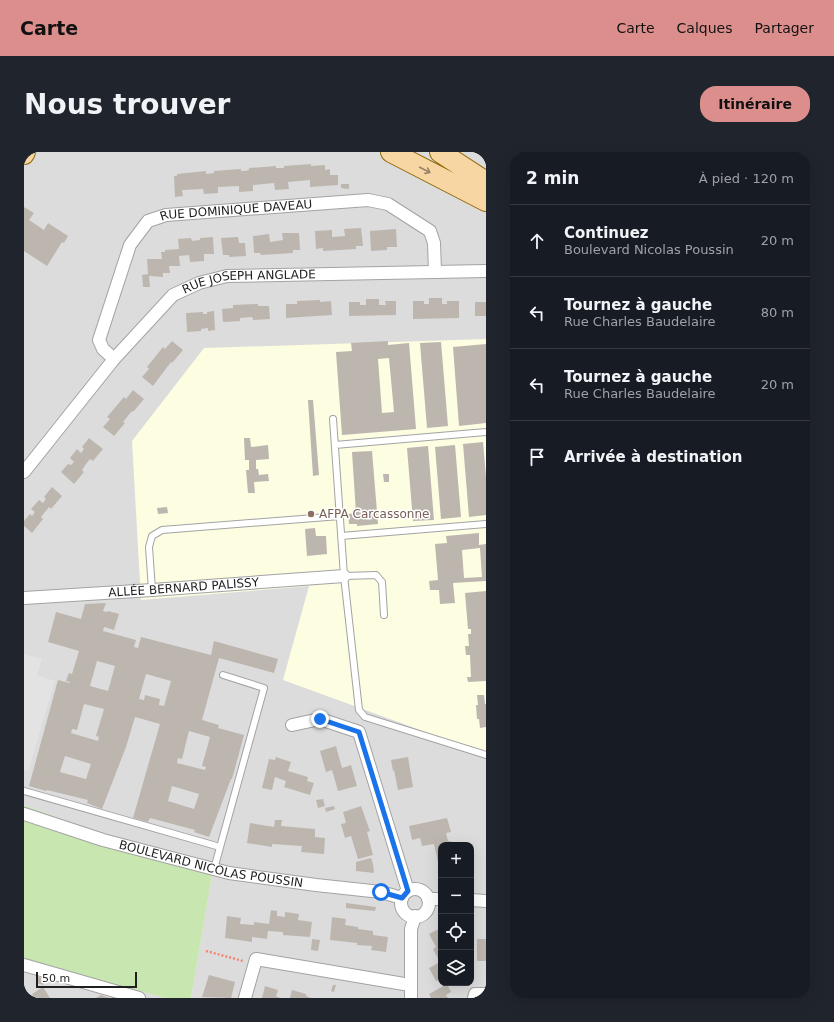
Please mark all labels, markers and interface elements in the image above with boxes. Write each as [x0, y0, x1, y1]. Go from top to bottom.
text: Carte [20, 17, 78, 39]
text: Carte [616, 20, 655, 36]
text: Calques [677, 20, 733, 36]
text: Partager [755, 20, 814, 36]
button: Itinéraire [700, 86, 810, 122]
text: Nous trouver [24, 88, 230, 121]
one-way arrow [419, 167, 431, 174]
text: 2 min [526, 168, 579, 188]
text: À pied · 120 m [699, 171, 794, 186]
street label: RUE DOMINIQUE DAVEAU [158, 197, 313, 224]
text: Continuez [564, 224, 649, 242]
icon: ahead [526, 230, 548, 252]
text: 20 m [761, 233, 794, 248]
text: Boulevard Nicolas Poussin [564, 242, 734, 257]
street label: RUE JOSEPH ANGLADE [180, 267, 316, 297]
text: Tournez à gauche [564, 296, 712, 314]
icon: left [526, 302, 548, 324]
text: 80 m [761, 305, 794, 320]
text: Rue Charles Baudelaire [564, 314, 716, 329]
text: Tournez à gauche [564, 368, 712, 386]
icon: left [526, 374, 548, 396]
text: 20 m [761, 377, 794, 392]
text: Rue Charles Baudelaire [564, 386, 716, 401]
icon: arrive [526, 446, 548, 468]
text: Arrivée à destination [564, 448, 742, 466]
place label: AFPA Carcassonne [319, 507, 429, 521]
marker: AFPA Carcassonne [306, 509, 316, 519]
street label: ALLÉE BERNARD PALISSY [108, 575, 260, 600]
route end [311, 710, 329, 728]
street label: BOULEVARD NICOLAS POUSSIN [118, 837, 304, 890]
map controls [438, 842, 474, 986]
button: + [438, 842, 474, 878]
button: − [438, 878, 474, 914]
route start [372, 883, 390, 901]
button: locate [438, 914, 474, 950]
button: layers [438, 950, 474, 986]
scale bar [36, 970, 137, 989]
text: 50 m [42, 972, 70, 985]

